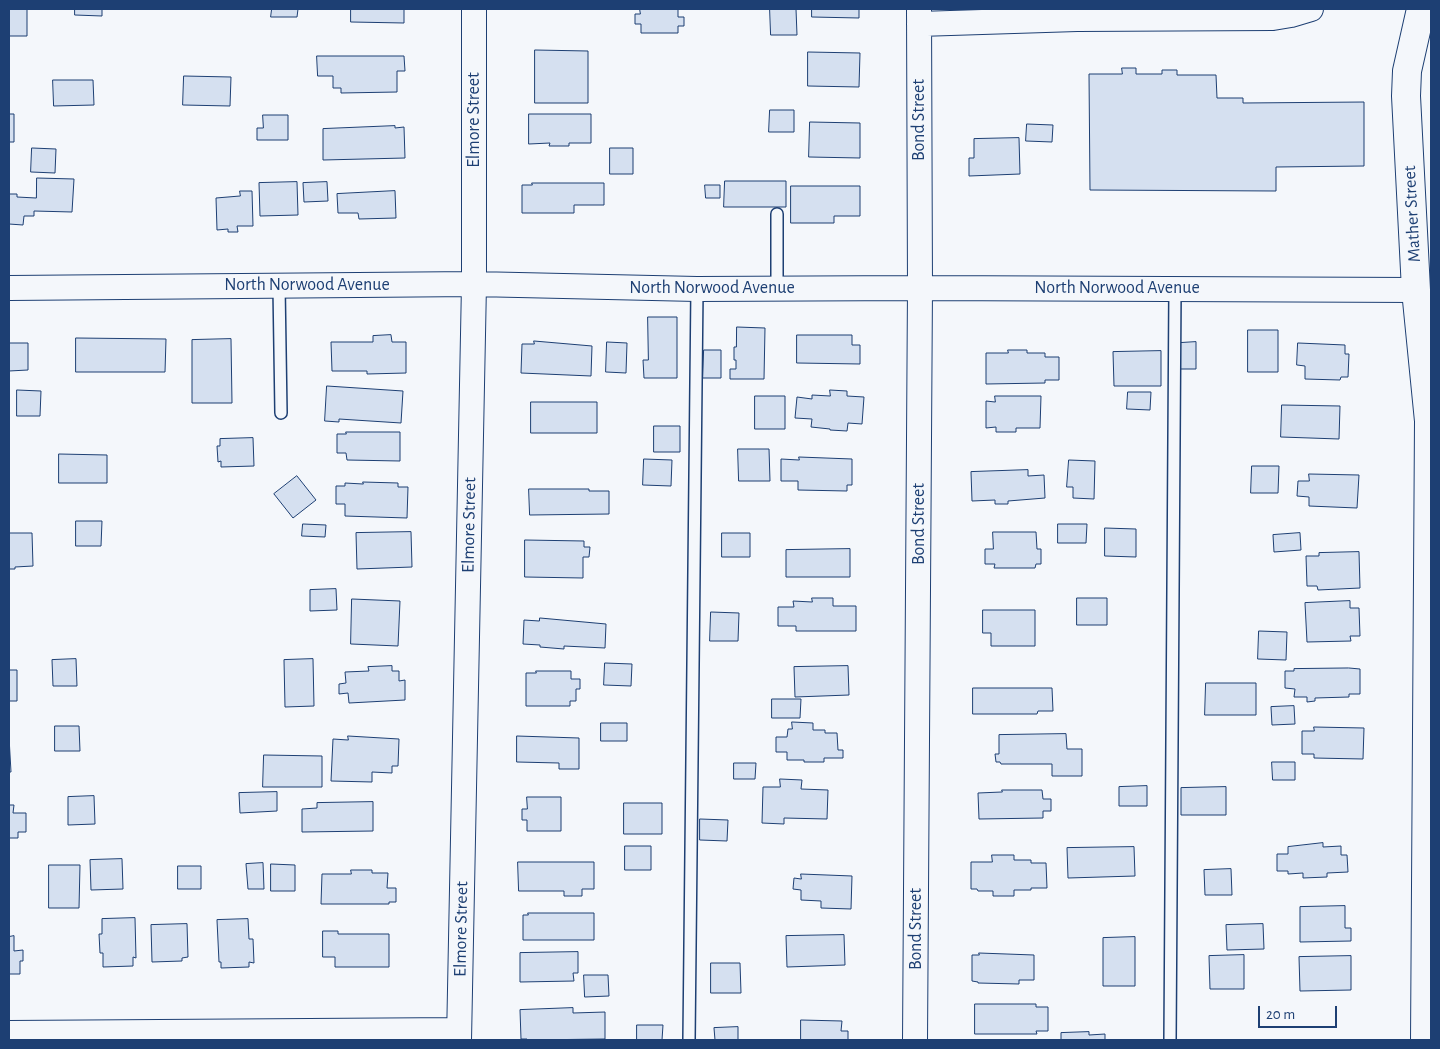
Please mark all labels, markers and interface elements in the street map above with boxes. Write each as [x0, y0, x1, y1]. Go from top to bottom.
street label: Elmore Street [463, 72, 485, 168]
street label: Bond Street [908, 79, 930, 161]
street label: Mather Street [1399, 165, 1425, 263]
street label: North Norwood Avenue [224, 274, 390, 296]
street label: North Norwood Avenue [629, 277, 795, 299]
street label: North Norwood Avenue [1034, 277, 1200, 299]
street label: Elmore Street [457, 477, 481, 573]
street label: Bond Street [908, 483, 930, 565]
street label: Elmore Street [449, 881, 473, 977]
street label: Bond Street [905, 888, 927, 970]
scale bar [1260, 996, 1339, 1028]
text: 20 m [1266, 1007, 1295, 1022]

